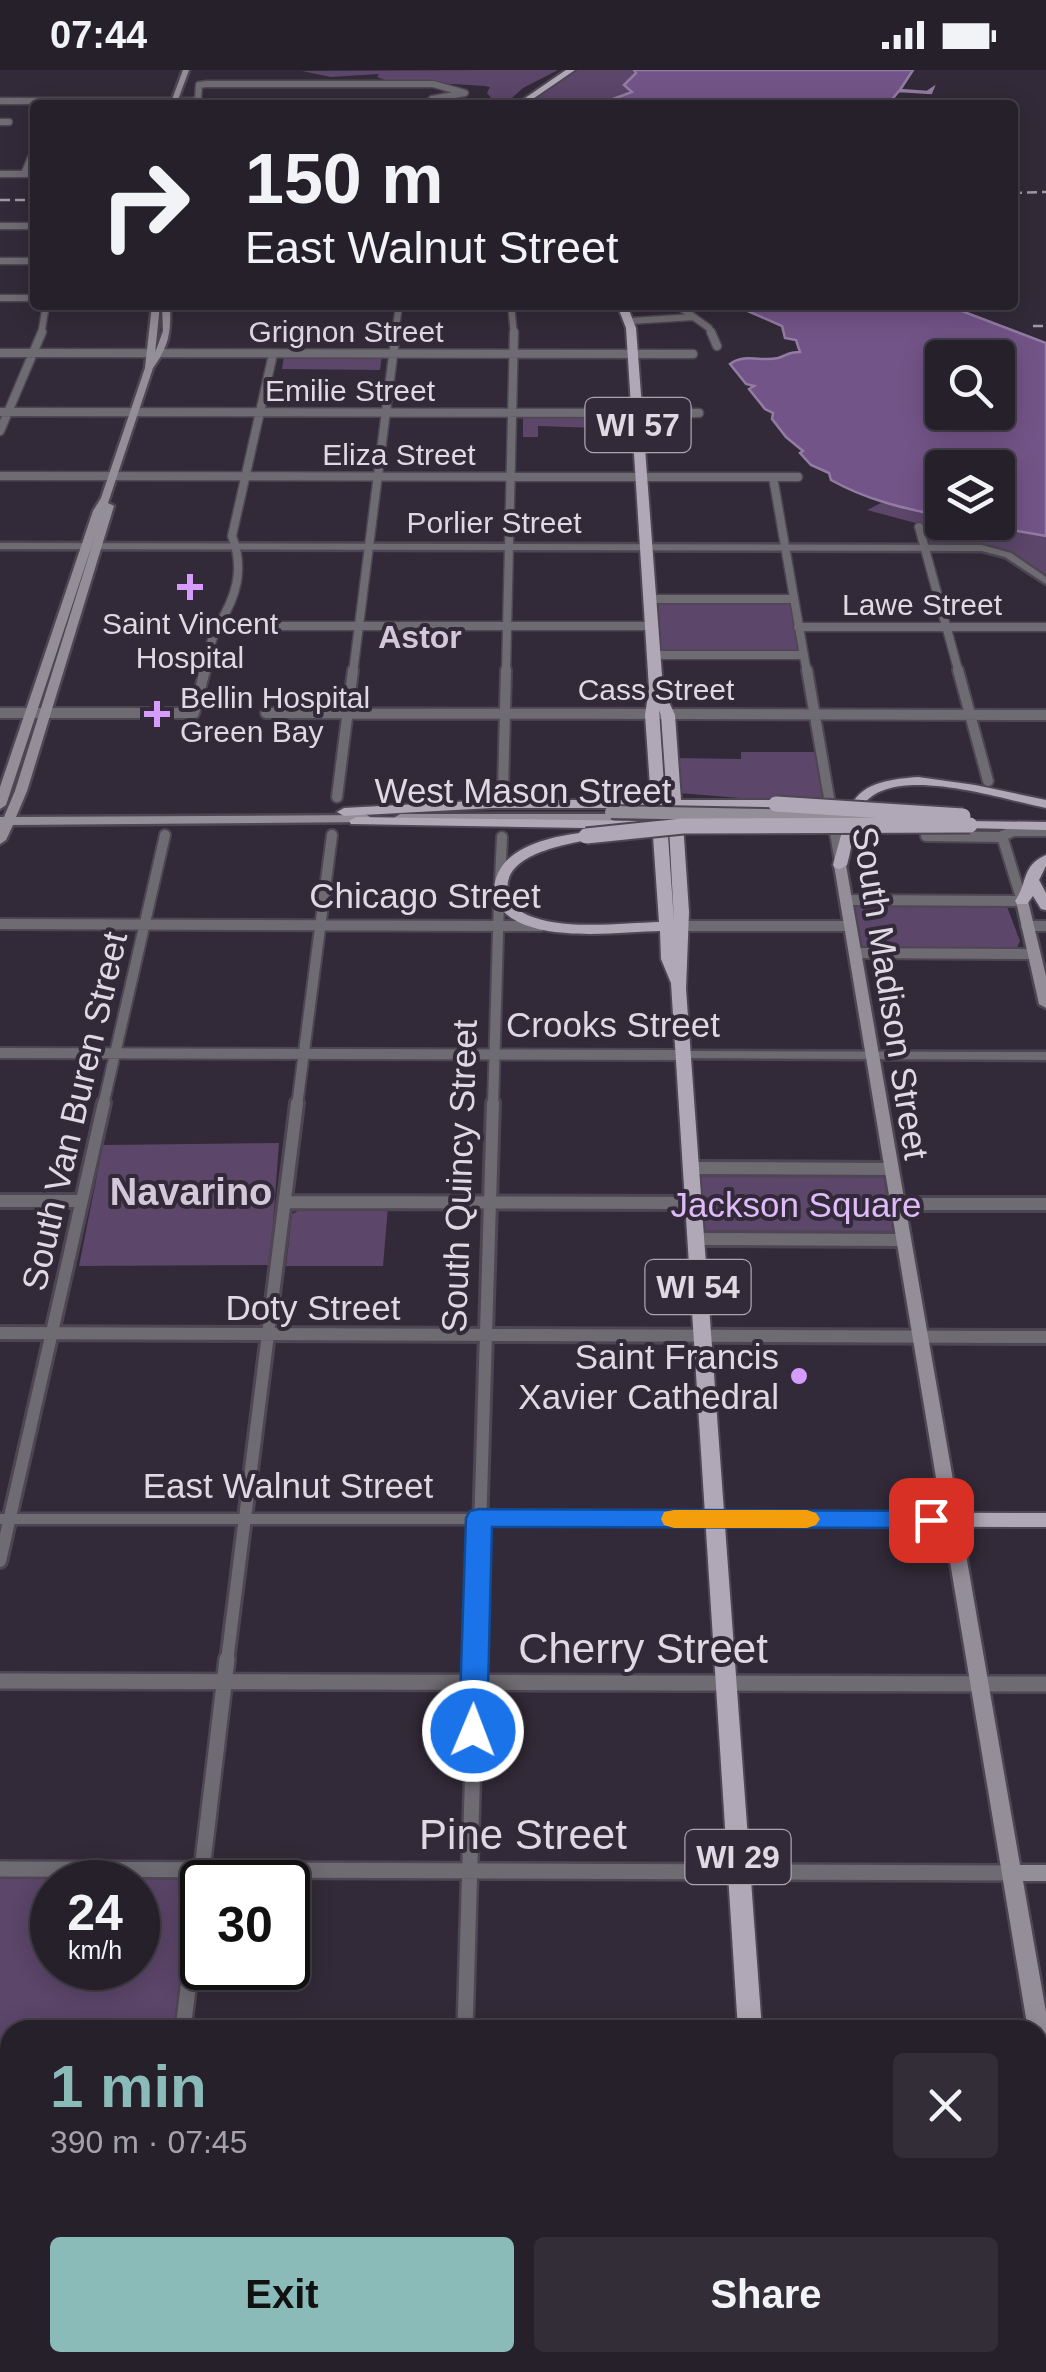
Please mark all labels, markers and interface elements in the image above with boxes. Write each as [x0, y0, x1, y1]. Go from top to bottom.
text: 07:44 [50, 14, 147, 56]
icon: right [80, 140, 210, 270]
text: 150 m [245, 140, 443, 218]
text: East Walnut Street [245, 222, 619, 273]
street label: Grignon Street [248, 315, 444, 348]
map controls [925, 340, 1015, 540]
button: search [925, 340, 1015, 430]
street label: Emilie Street [265, 374, 436, 407]
road number: WI 57 [586, 398, 690, 452]
street label: Eliza Street [322, 438, 476, 471]
button: layers [925, 450, 1015, 540]
street label: Porlier Street [406, 506, 582, 539]
marker: Saint Vincent Hospital [177, 574, 203, 600]
street label: Lawe Street [842, 588, 1003, 621]
place label: Saint Vincent Hospital [102, 607, 279, 674]
district label: Astor [378, 619, 462, 655]
street label: Cass Street [578, 673, 735, 706]
place label: Bellin Hospital Green Bay [180, 681, 370, 748]
marker: Bellin Hospital Green Bay [144, 701, 170, 727]
street label: West Mason Street [375, 771, 672, 810]
street label: South Madison Street [845, 824, 937, 1163]
street label: Chicago Street [309, 876, 541, 915]
street label: South Van Buren Street [14, 928, 134, 1294]
street label: Crooks Street [506, 1005, 720, 1044]
street label: South Quincy Street [434, 1019, 484, 1333]
district label: Navarino [110, 1171, 272, 1213]
park label: Jackson Square [671, 1185, 921, 1224]
road number: WI 54 [646, 1260, 750, 1314]
street label: Doty Street [225, 1288, 401, 1327]
place label: Saint Francis Xavier Cathedral [518, 1337, 779, 1416]
marker: Saint Francis Xavier Cathedral [788, 1365, 810, 1387]
street label: East Walnut Street [143, 1466, 434, 1505]
pin [889, 1478, 974, 1563]
icon: arrive [904, 1493, 959, 1548]
street label: Cherry Street [518, 1625, 768, 1672]
position arrow [421, 1679, 525, 1783]
street label: Pine Street [419, 1811, 627, 1858]
road number: WI 29 [686, 1830, 790, 1884]
speed limit sign: 30 [180, 1860, 310, 1990]
text: 24 [67, 1885, 123, 1941]
text: km/h [68, 1936, 122, 1964]
text: 1 min [50, 2053, 207, 2120]
button: close [893, 2053, 998, 2158]
text: 390 m · 07:45 [50, 2124, 247, 2160]
button: Exit [50, 2237, 514, 2352]
button: Share [534, 2237, 998, 2352]

